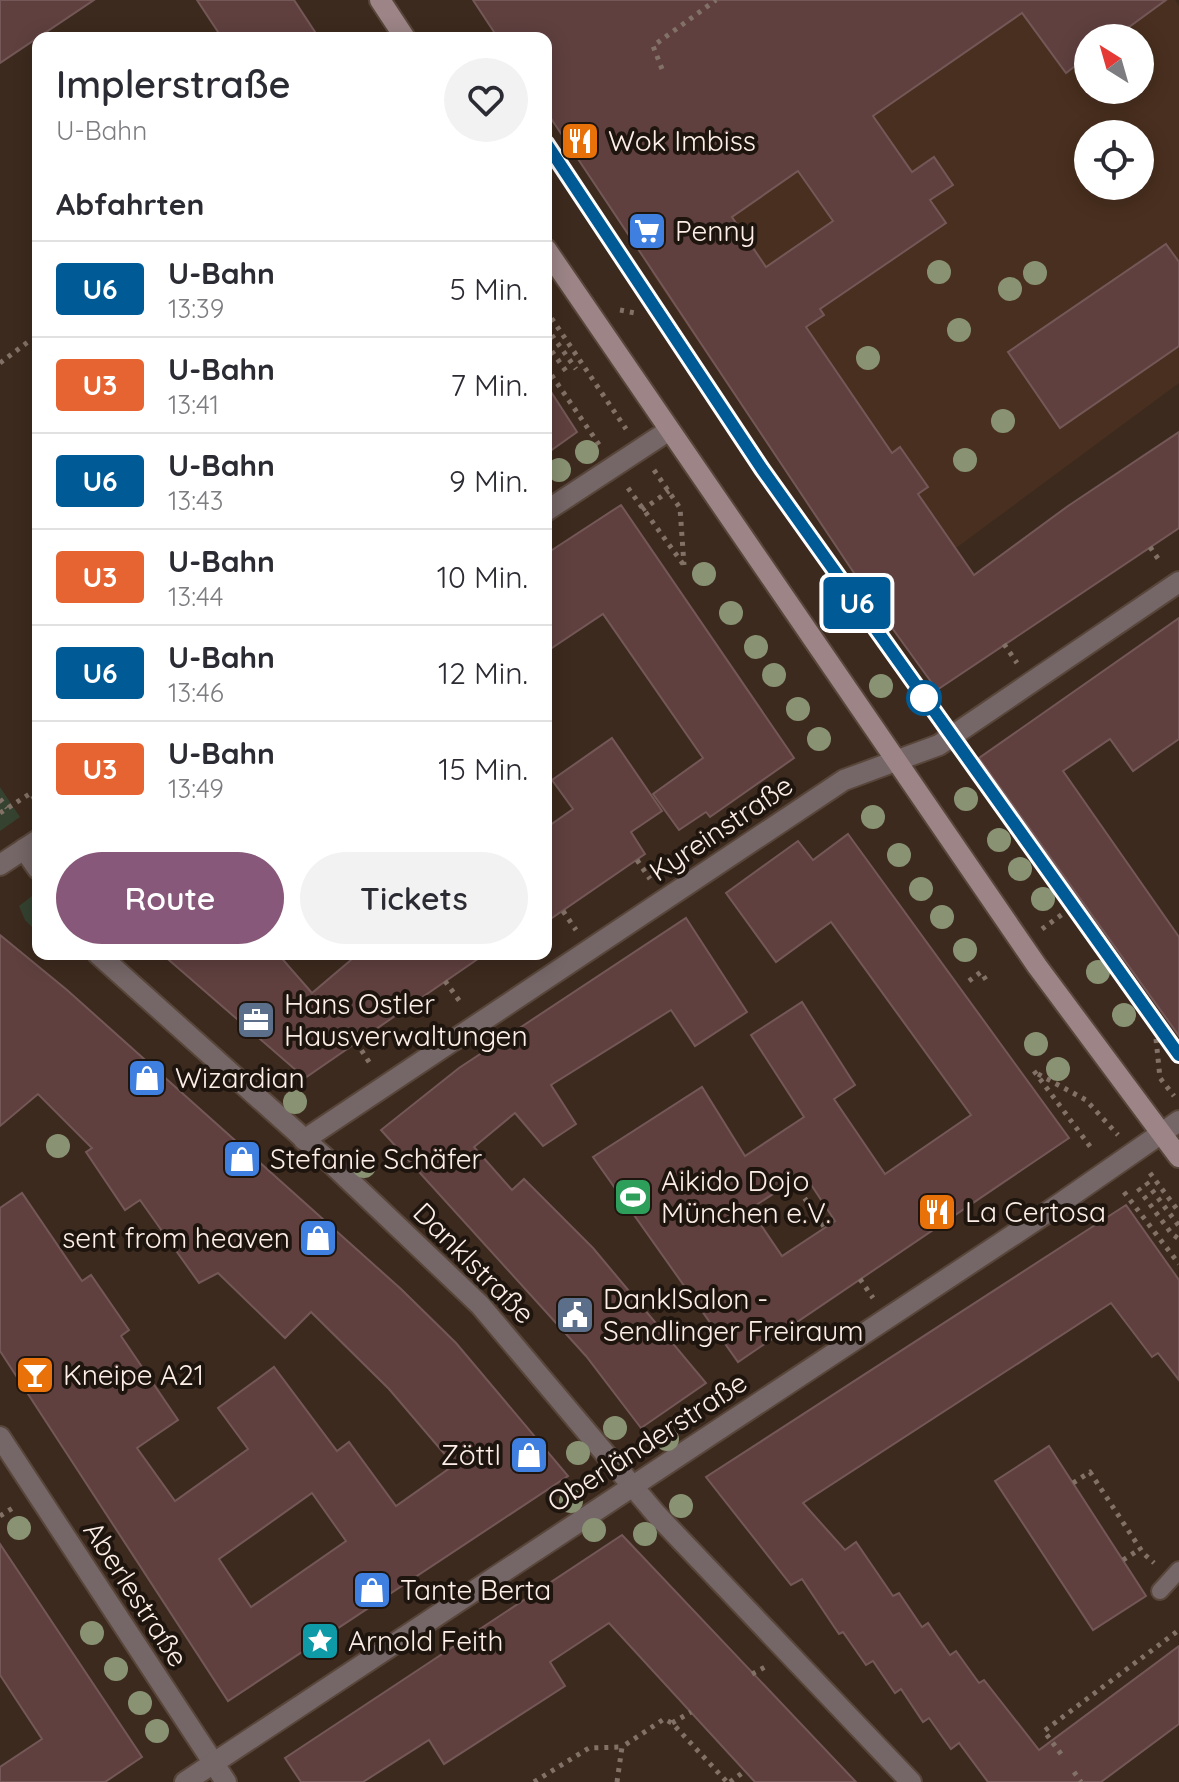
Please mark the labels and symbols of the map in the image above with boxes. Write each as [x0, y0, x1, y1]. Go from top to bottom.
north arrow [1074, 24, 1154, 104]
restaurant icon: Wok Imbiss [559, 120, 601, 162]
place label: Wok Imbiss [608, 123, 756, 158]
supermarket icon: Penny [626, 210, 668, 252]
place label: Penny [675, 213, 755, 248]
line badge: U6 [821, 577, 893, 629]
unlabelled marker [907, 681, 941, 715]
street label: Kyreinstraße [642, 767, 799, 888]
place label: Hans Ostler Hausverwaltungen [284, 986, 528, 1053]
office icon: Hans Ostler Hausverwaltungen [235, 999, 277, 1041]
shop icon: Wizardian [126, 1057, 168, 1099]
place label: Wizardian [175, 1060, 305, 1095]
shop icon: Stefanie Schäfer [221, 1138, 263, 1180]
place label: Stefanie Schäfer [270, 1141, 483, 1176]
place label: Aikido Dojo München e.V. [661, 1163, 831, 1230]
sports icon: Aikido Dojo München e.V. [612, 1176, 654, 1218]
restaurant icon: La Certosa [916, 1191, 958, 1233]
place label: La Certosa [965, 1194, 1106, 1229]
street label: Danklstraße [406, 1195, 542, 1331]
shop icon: sent from heaven [297, 1217, 339, 1259]
place label: sent from heaven [62, 1220, 290, 1255]
place label: DanklSalon - Sendlinger Freiraum [603, 1281, 864, 1348]
public building icon: DanklSalon - Sendlinger Freiraum [554, 1294, 596, 1336]
bar icon: Kneipe A21 [14, 1354, 56, 1396]
place label: Kneipe A21 [63, 1357, 204, 1392]
street label: Oberländerstraße [540, 1364, 753, 1519]
shop icon: Zöttl [508, 1434, 550, 1476]
place label: Zöttl [441, 1437, 501, 1472]
street label: Aberlestraße [76, 1514, 196, 1673]
shop icon: Tante Berta [351, 1569, 393, 1611]
place label: Tante Berta [400, 1572, 551, 1607]
place icon: Arnold Feith [299, 1620, 341, 1662]
place label: Arnold Feith [348, 1623, 503, 1658]

